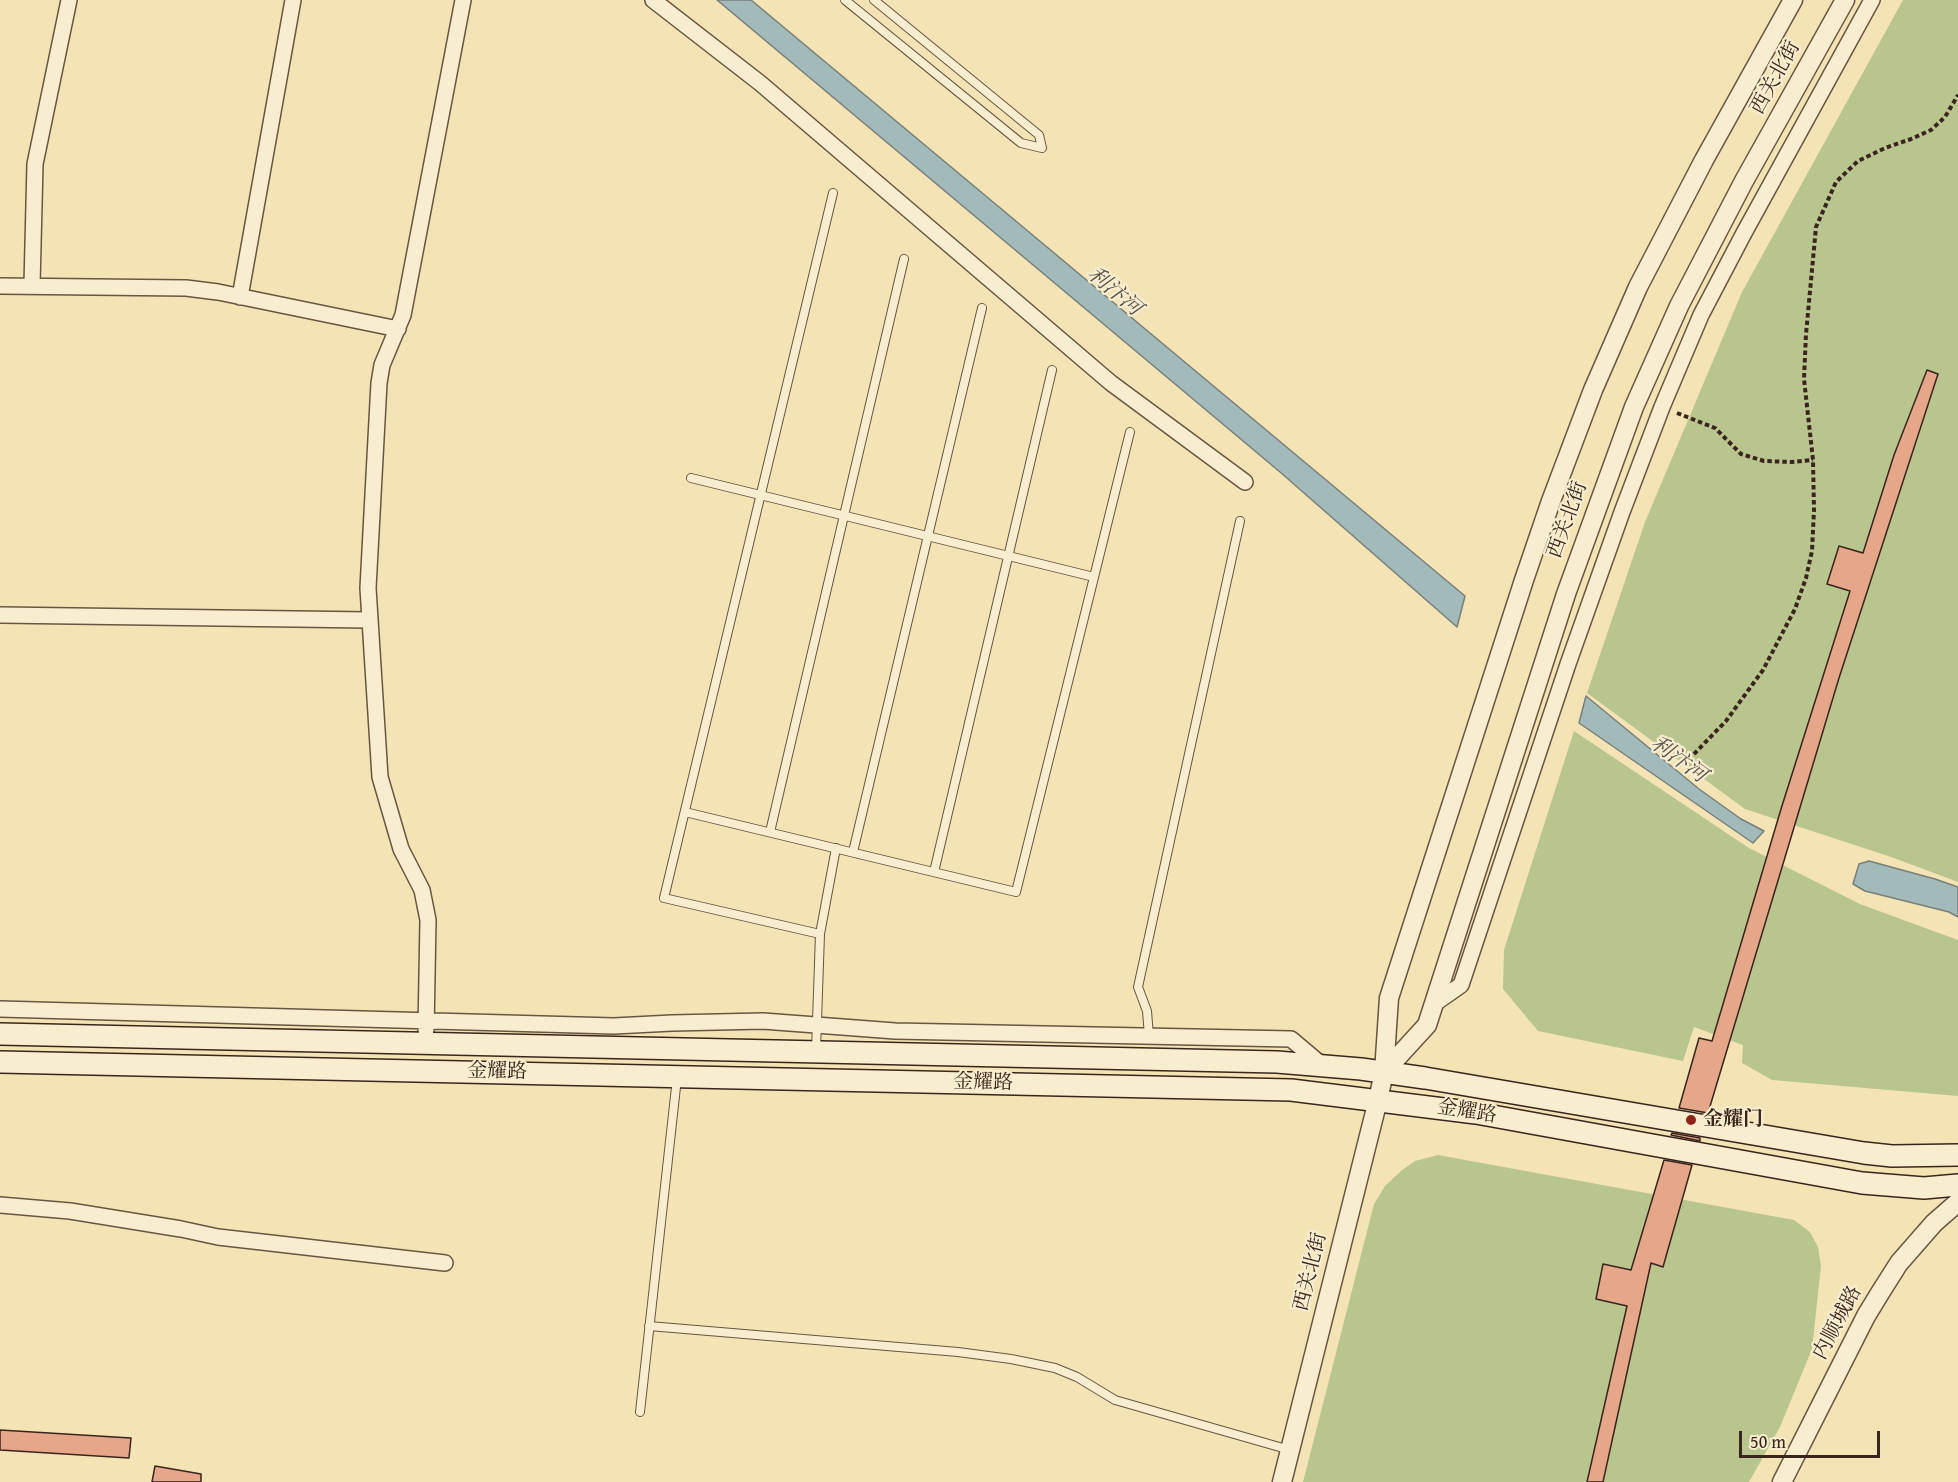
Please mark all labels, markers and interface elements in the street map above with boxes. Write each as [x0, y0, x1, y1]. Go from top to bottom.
street label: 西关北街 [1746, 37, 1806, 119]
water label: 利汴河 [1082, 262, 1146, 322]
street label: 西关北街 [1543, 478, 1593, 562]
water label: 利汴河 [1645, 731, 1711, 789]
street label: 金耀路 [467, 1059, 527, 1085]
street label: 金耀路 [953, 1070, 1013, 1096]
street label: 金耀路 [1435, 1095, 1499, 1129]
place label: 金耀门 [1703, 1108, 1763, 1132]
marker: 金耀门 [1684, 1113, 1698, 1127]
street label: 西关北街 [1290, 1230, 1332, 1314]
street label: 内顺城路 [1809, 1282, 1867, 1364]
scale bar [1742, 1419, 1883, 1457]
text: 50 m [1750, 1428, 1786, 1455]

